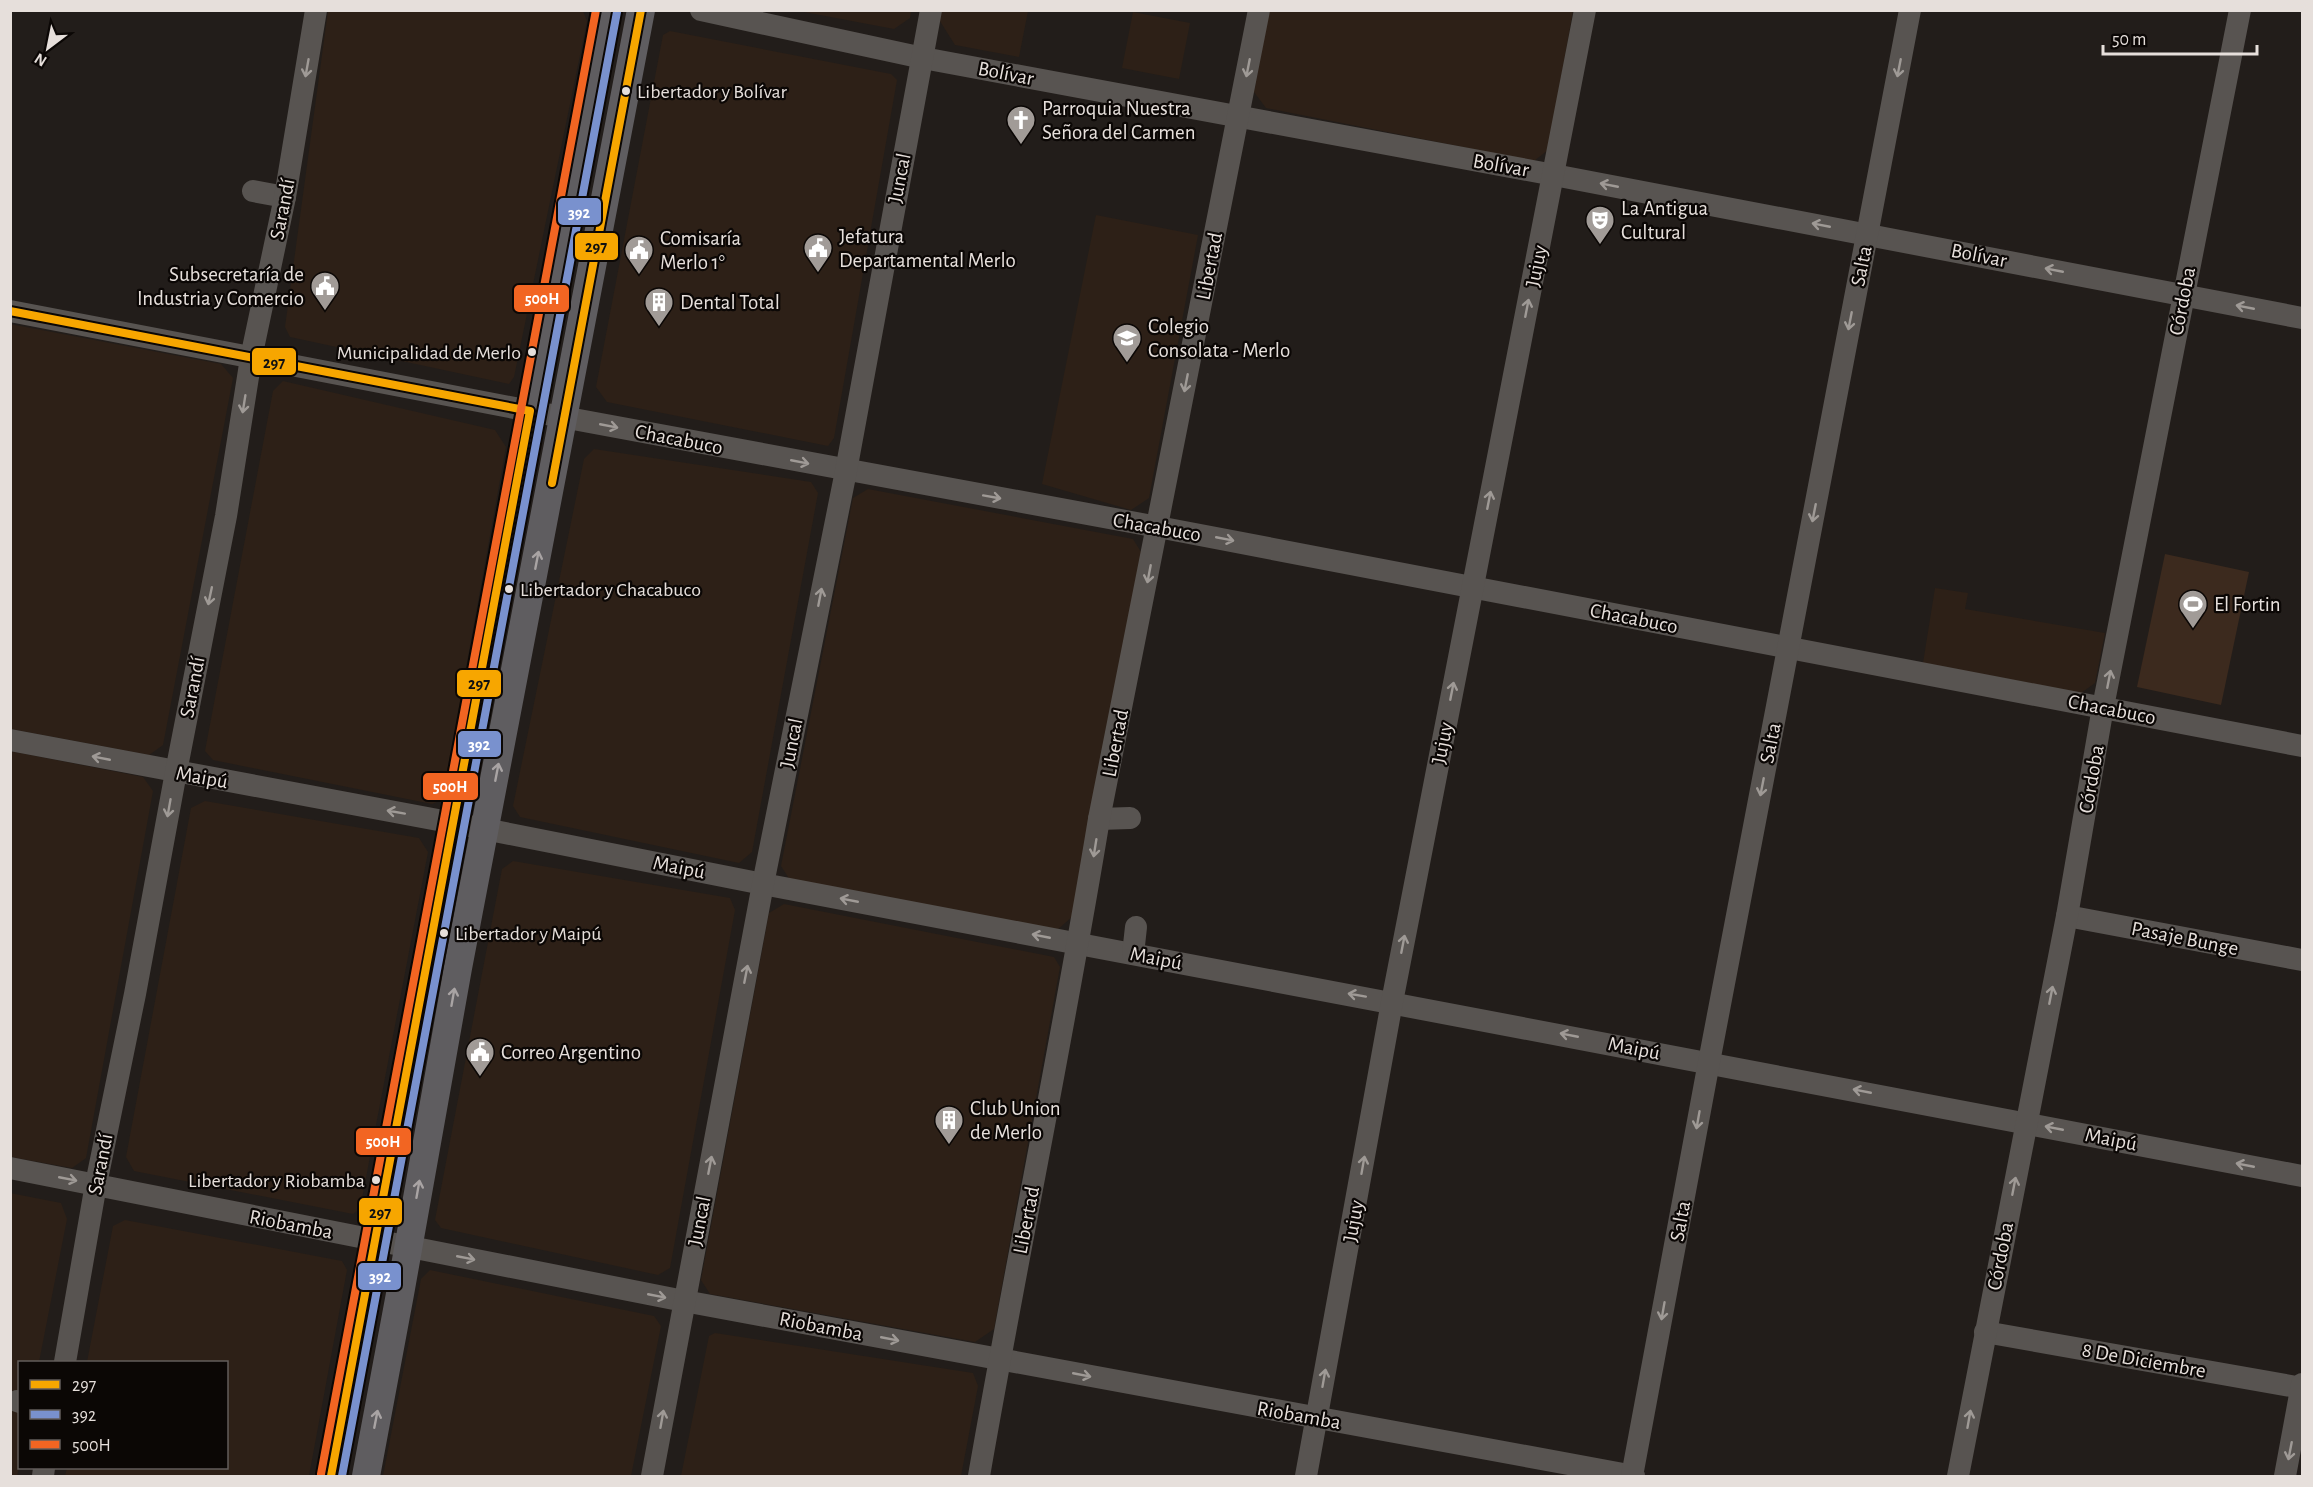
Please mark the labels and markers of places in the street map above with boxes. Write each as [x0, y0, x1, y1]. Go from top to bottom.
place label: Libertador y Bolívar [637, 82, 788, 102]
marker: Libertador y Bolívar [620, 85, 632, 97]
place label: Parroquia Nuestra Señora del Carmen [1042, 98, 1196, 143]
church icon: Parroquia Nuestra Señora del Carmen [1005, 104, 1037, 146]
place label: La Antigua Cultural [1621, 198, 1708, 243]
theatre icon: La Antigua Cultural [1584, 204, 1616, 246]
place label: Jefatura Departamental Merlo [839, 226, 1016, 271]
place label: Comisaría Merlo 1° [660, 228, 742, 273]
public building icon: Jefatura Departamental Merlo [802, 232, 834, 274]
public building icon: Comisaría Merlo 1° [623, 234, 655, 276]
place label: Subsecretaría de Industria y Comercio [137, 264, 304, 309]
public building icon: Subsecretaría de Industria y Comercio [309, 270, 341, 312]
building icon: Dental Total [643, 286, 675, 328]
place label: Dental Total [680, 292, 780, 313]
place label: Colegio Consolata - Merlo [1148, 316, 1290, 361]
school or university icon: Colegio Consolata - Merlo [1111, 322, 1143, 364]
place label: Municipalidad de Merlo [337, 343, 521, 363]
marker: Municipalidad de Merlo [526, 346, 538, 358]
place label: Libertador y Chacabuco [520, 580, 701, 600]
marker: Libertador y Chacabuco [503, 583, 515, 595]
sports icon: El Fortin [2177, 588, 2209, 630]
place label: El Fortin [2214, 594, 2281, 615]
place label: Libertador y Maipú [455, 924, 601, 944]
marker: Libertador y Maipú [438, 927, 450, 939]
public building icon: Correo Argentino [464, 1036, 496, 1078]
place label: Correo Argentino [501, 1042, 641, 1063]
place label: Club Union de Merlo [970, 1098, 1061, 1143]
building icon: Club Union de Merlo [933, 1104, 965, 1146]
place label: Libertador y Riobamba [188, 1171, 365, 1191]
marker: Libertador y Riobamba [370, 1174, 382, 1186]

